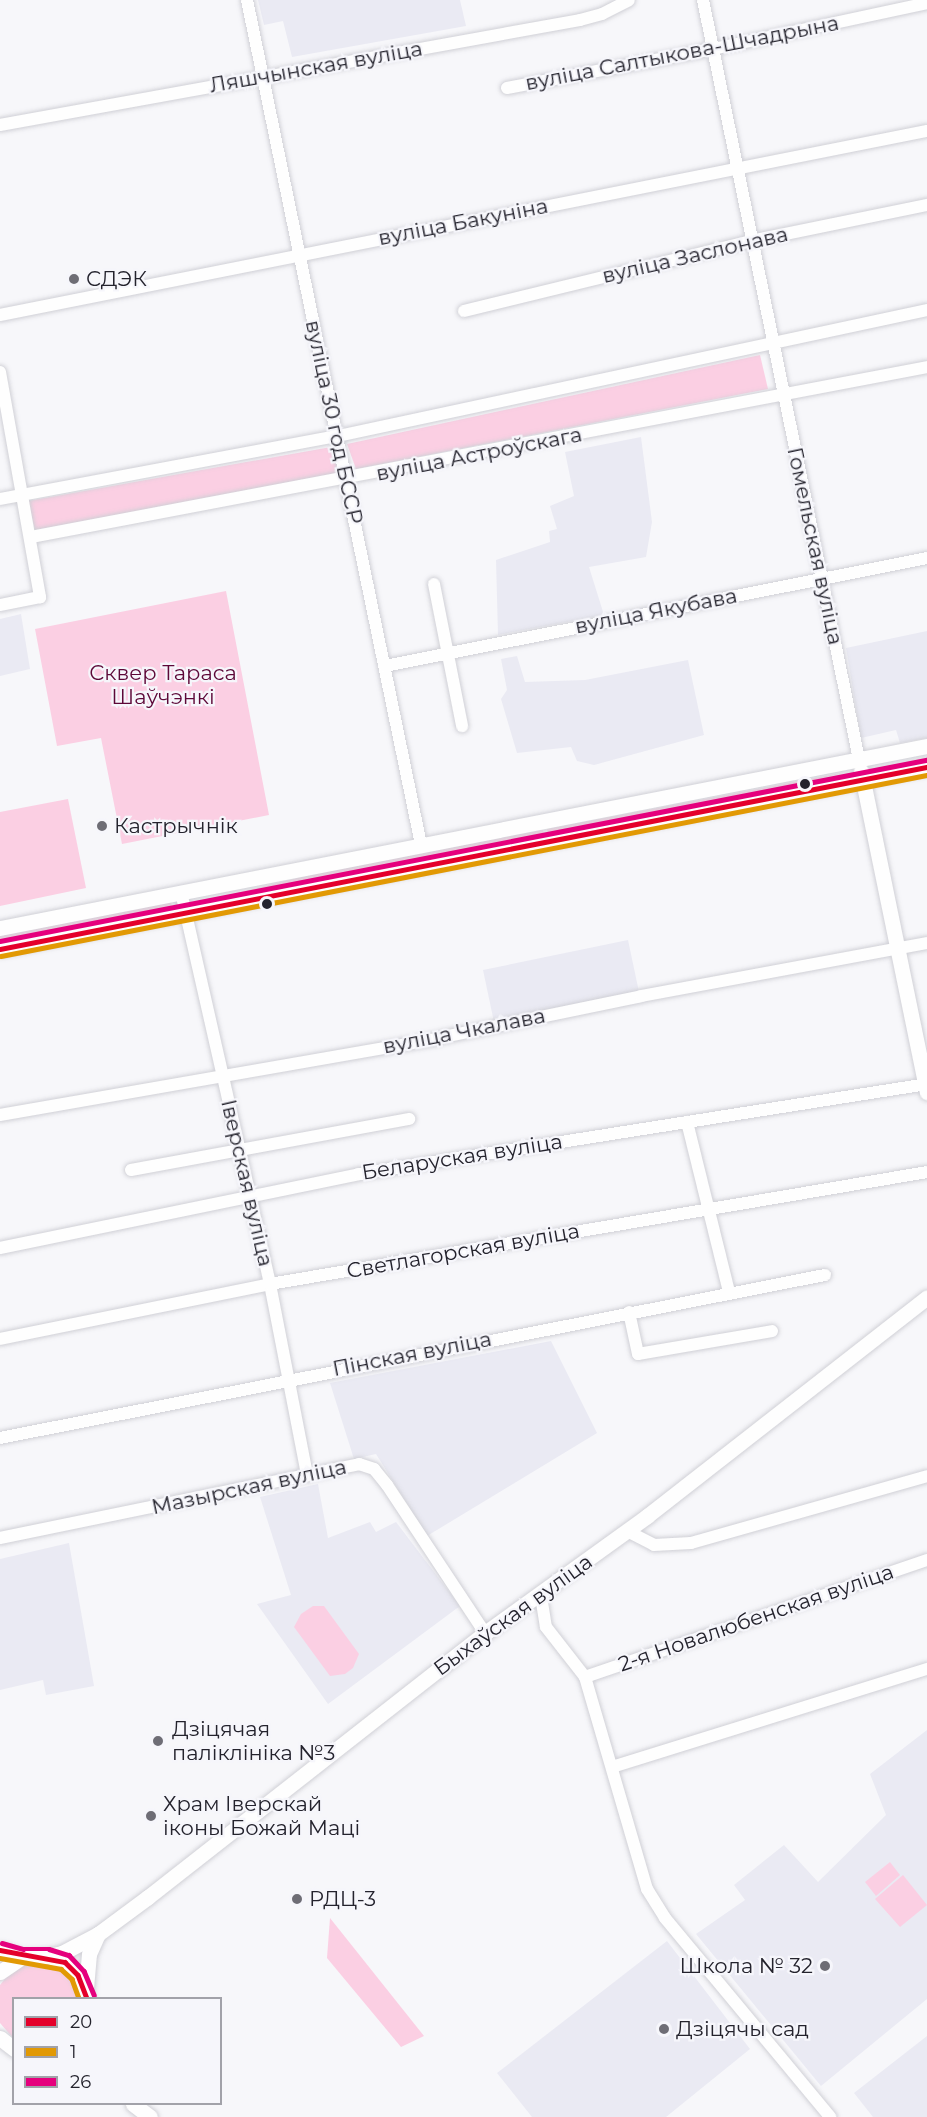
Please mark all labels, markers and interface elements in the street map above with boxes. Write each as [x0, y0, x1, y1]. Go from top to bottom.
street label: вуліца Салтыкова-Шчадрына [523, 10, 841, 96]
street label: Ляшчынская вуліца [208, 36, 424, 98]
street label: вуліца Бакуніна [376, 193, 550, 251]
street label: вуліца Заслонава [600, 221, 790, 289]
place label: СДЭК [86, 266, 147, 292]
marker: СДЭК [67, 272, 81, 286]
street label: вуліца 30 год БССР [300, 318, 368, 526]
street label: вуліца Астроўскага [374, 422, 584, 486]
street label: Гомельская вуліца [782, 445, 848, 647]
street label: вуліца Якубава [573, 583, 739, 639]
park label: Сквер Тараса Шаўчэнкі [89, 660, 237, 710]
unlabelled marker [799, 778, 811, 790]
place label: Кастрычнік [114, 813, 238, 839]
marker: Кастрычнік [95, 819, 109, 833]
unlabelled marker [261, 898, 273, 910]
street label: вуліца Чкалава [381, 1003, 547, 1059]
street label: Іверская вуліца [216, 1097, 278, 1269]
street label: Беларуская вуліца [360, 1129, 564, 1185]
street label: Светлагорская вуліца [344, 1218, 582, 1284]
street label: Пінская вуліца [331, 1326, 493, 1382]
street label: Мазырская вуліца [149, 1454, 349, 1520]
street label: Быхаўская вуліца [429, 1549, 597, 1681]
street label: 2-я Новалюбенская вуліца [615, 1559, 897, 1677]
place label: Дзіцячая паліклініка №3 [172, 1716, 335, 1766]
marker: Дзіцячая паліклініка №3 [149, 1732, 167, 1750]
place label: Храм Іверскай іконы Божай Маці [163, 1791, 360, 1841]
marker: Храм Іверскай іконы Божай Маці [144, 1809, 158, 1823]
place label: РДЦ-3 [309, 1886, 376, 1912]
marker: РДЦ-3 [290, 1892, 304, 1906]
place label: Школа № 32 [680, 1953, 813, 1979]
marker: Школа № 32 [818, 1959, 832, 1973]
legend [12, 1997, 222, 2105]
text: 20 [70, 2011, 92, 2033]
place label: Дзіцячы сад [676, 2016, 809, 2042]
marker: Дзіцячы сад [657, 2022, 671, 2036]
text: 1 [70, 2041, 77, 2063]
text: 26 [70, 2071, 91, 2093]

